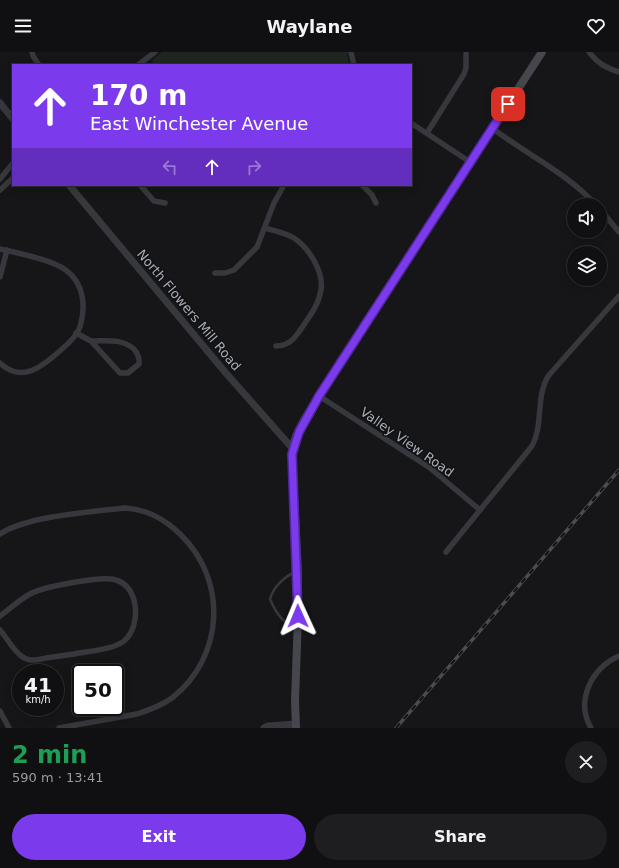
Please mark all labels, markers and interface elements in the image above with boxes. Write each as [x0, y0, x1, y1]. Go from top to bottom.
icon: menu [12, 15, 34, 37]
icon: heart [585, 15, 607, 37]
text: Waylane [267, 16, 352, 37]
text: 170 m [90, 79, 187, 112]
icon: ahead [24, 80, 76, 132]
pin [491, 87, 525, 121]
icon: arrive [497, 93, 519, 115]
text: East Winchester Avenue [90, 113, 308, 134]
icon: left [159, 156, 181, 178]
icon: ahead [201, 156, 223, 178]
icon: right [243, 156, 265, 178]
map controls [567, 198, 607, 286]
button: sound [567, 198, 607, 238]
street label: North Flowers Mill Road [134, 246, 244, 374]
button: layers [567, 246, 607, 286]
street label: Valley View Road [357, 404, 457, 480]
position arrow [277, 595, 319, 637]
speed limit sign: 50 [72, 664, 124, 716]
text: 41 [24, 673, 52, 697]
text: km/h [25, 694, 51, 705]
text: 2 min [12, 741, 87, 769]
button: close [565, 741, 607, 783]
text: 590 m · 13:41 [12, 770, 103, 785]
button: Exit [12, 814, 306, 860]
button: Share [314, 814, 607, 860]

